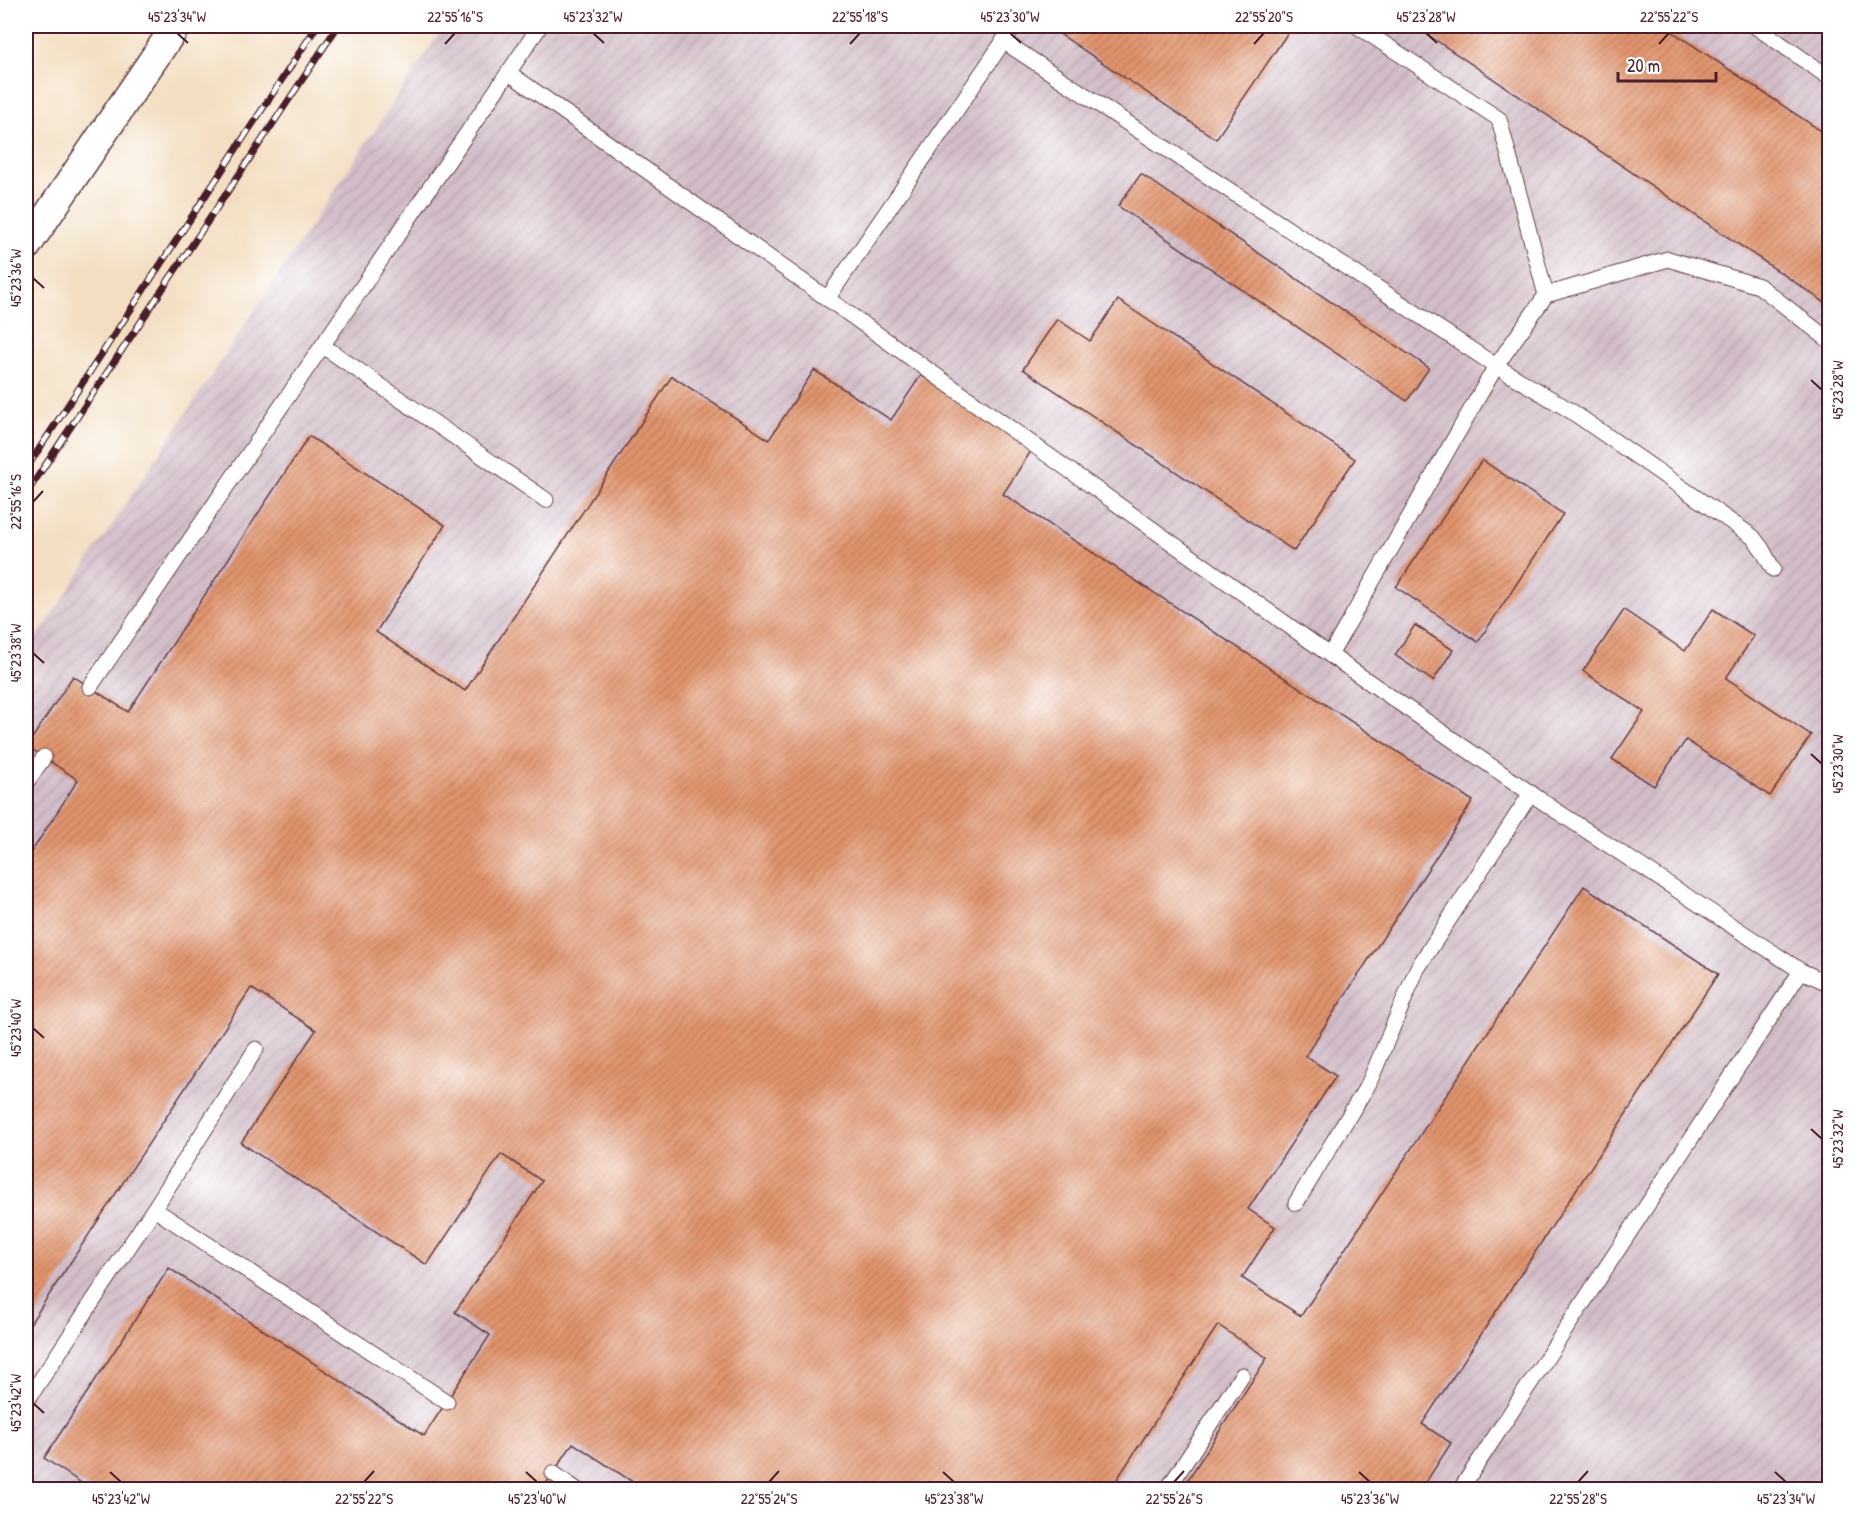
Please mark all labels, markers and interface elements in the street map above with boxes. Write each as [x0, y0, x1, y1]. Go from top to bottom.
text: 45°23'34"W [148, 6, 207, 27]
text: 22°55'16"S [427, 6, 483, 27]
text: 45°23'32"W [563, 6, 623, 27]
text: 22°55'18"S [832, 6, 888, 27]
text: 45°23'30"W [981, 6, 1040, 27]
text: 22°55'20"S [1235, 6, 1293, 27]
text: 45°23'28"W [1397, 6, 1456, 27]
text: 22°55'22"S [1640, 6, 1698, 27]
scale bar [1618, 45, 1716, 83]
text: 20 m [1627, 53, 1660, 78]
text: 45°23'36"W [5, 248, 26, 307]
text: 45°23'28"W [1827, 360, 1848, 419]
text: 22°55'16"S [5, 474, 26, 530]
text: 45°23'38"W [5, 623, 26, 682]
text: 45°23'30"W [1827, 734, 1848, 793]
text: 45°23'40"W [5, 998, 26, 1057]
text: 45°23'32"W [1827, 1109, 1848, 1169]
text: 45°23'42"W [5, 1373, 26, 1432]
text: 45°23'42"W [92, 1488, 151, 1509]
text: 22°55'22"S [335, 1488, 393, 1509]
text: 45°23'40"W [508, 1488, 567, 1509]
text: 22°55'24"S [741, 1488, 797, 1509]
text: 45°23'38"W [925, 1488, 984, 1509]
text: 22°55'26"S [1145, 1488, 1203, 1509]
text: 45°23'36"W [1341, 1488, 1400, 1509]
text: 22°55'28"S [1549, 1488, 1607, 1509]
text: 45°23'34"W [1757, 1488, 1816, 1509]

